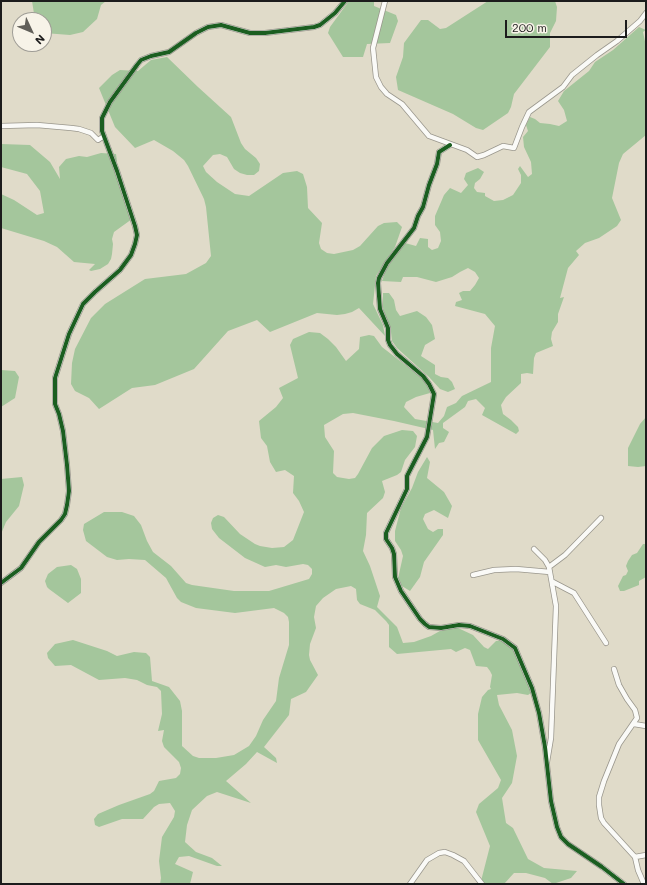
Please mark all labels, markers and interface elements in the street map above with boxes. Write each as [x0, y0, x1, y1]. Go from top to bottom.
north arrow [12, 12, 52, 52]
scale bar [507, 12, 629, 38]
text: 200 m [512, 19, 547, 35]
text: N [32, 32, 49, 48]

